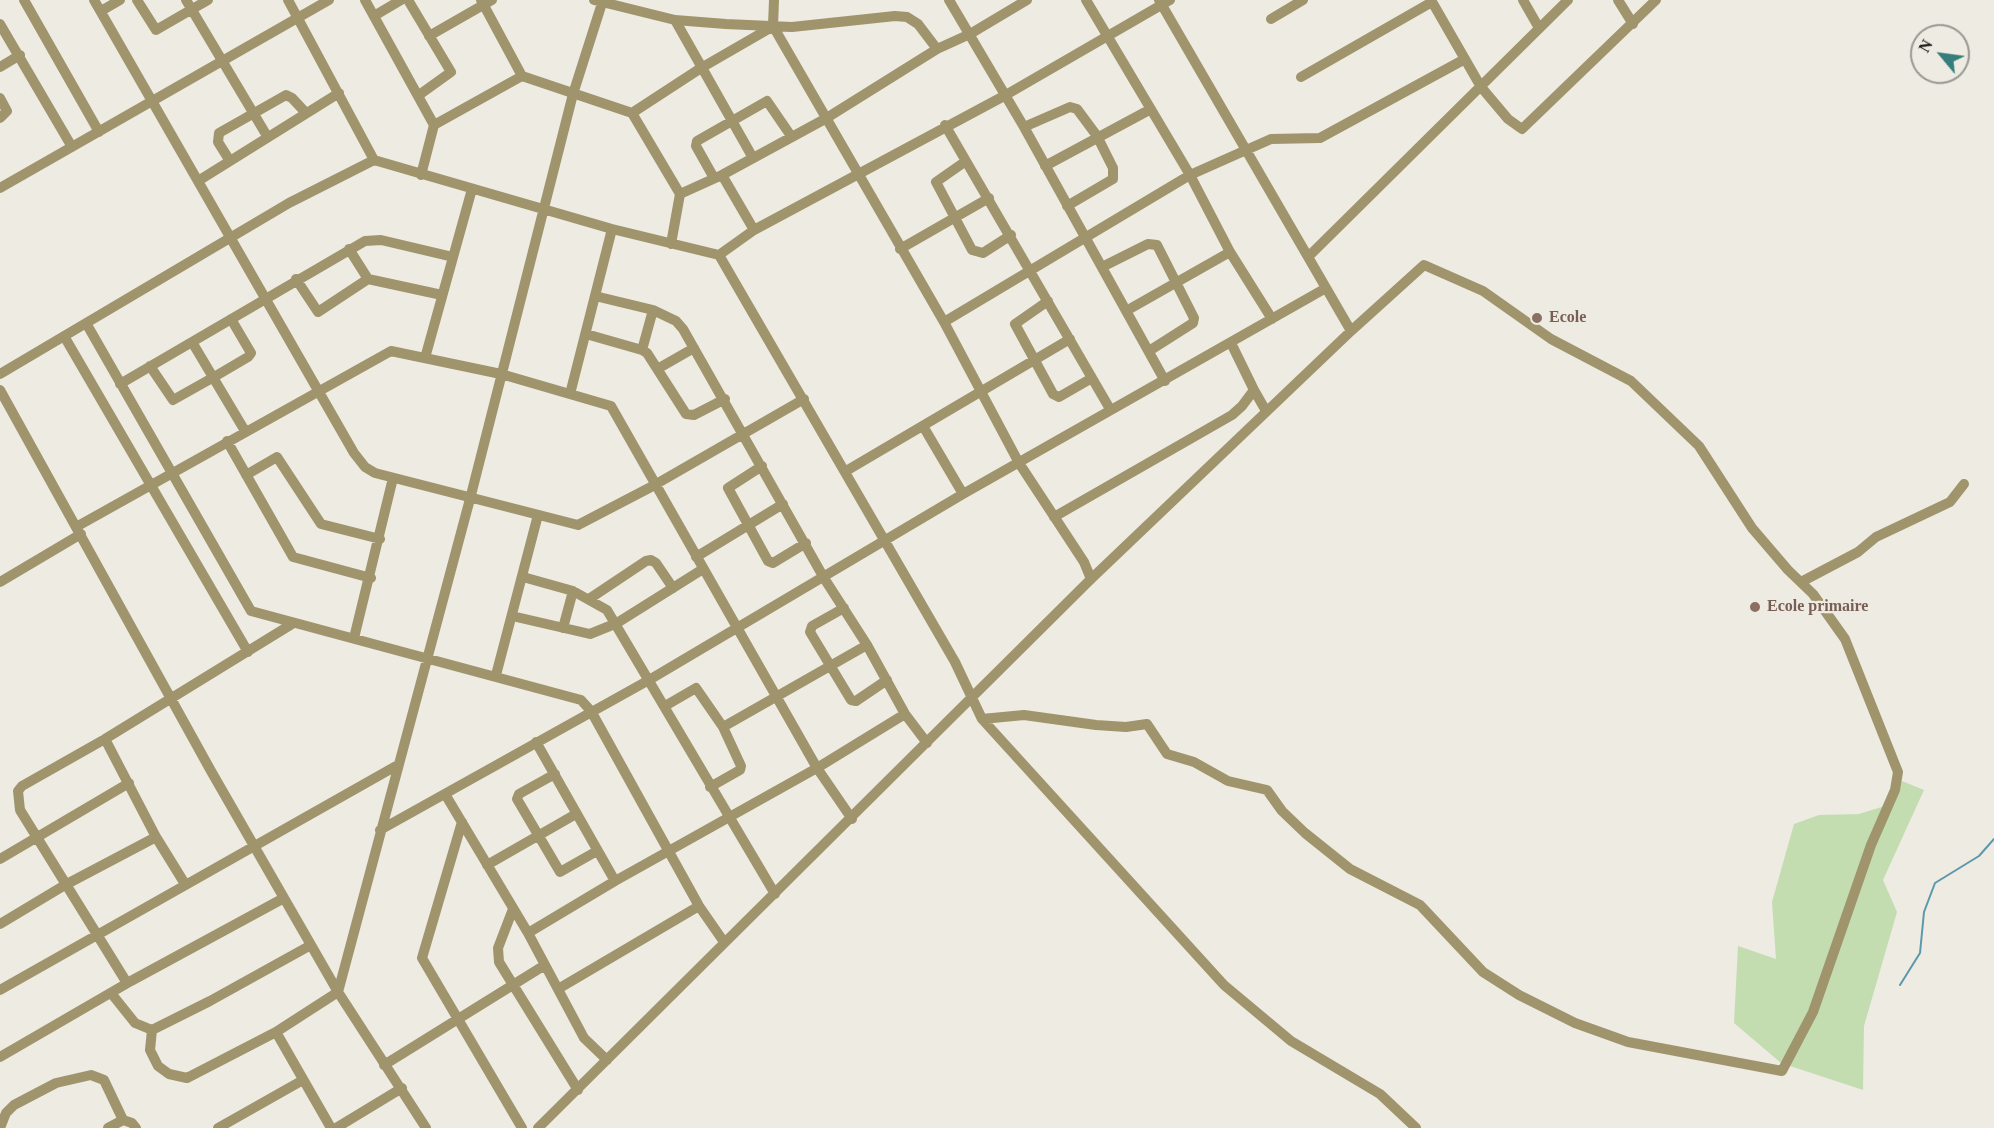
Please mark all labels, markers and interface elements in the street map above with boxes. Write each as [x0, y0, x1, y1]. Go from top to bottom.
north arrow [1910, 24, 1970, 84]
text: N [1915, 37, 1936, 55]
place label: Ecole [1549, 308, 1586, 328]
marker: Ecole [1530, 311, 1544, 325]
place label: Ecole primaire [1767, 597, 1868, 617]
marker: Ecole primaire [1748, 600, 1762, 614]

